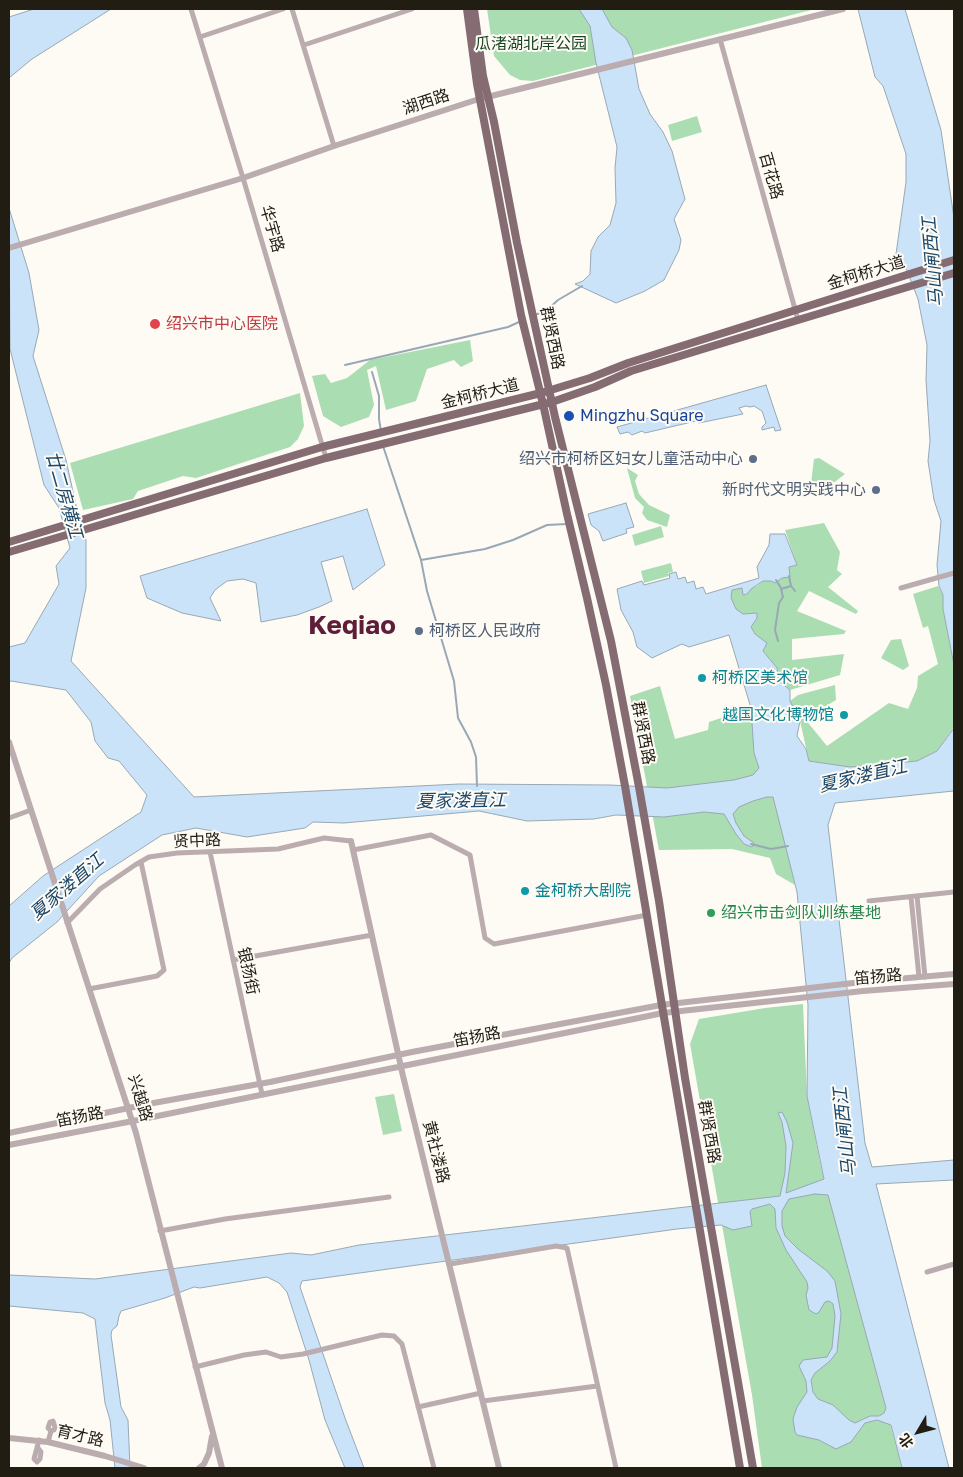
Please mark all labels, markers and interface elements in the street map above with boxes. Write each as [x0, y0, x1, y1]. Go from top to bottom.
park label: 瓜渚湖北岸公园 [475, 34, 587, 54]
street label: 湖西路 [400, 85, 452, 119]
street label: 百花路 [755, 150, 787, 202]
street label: 华宇路 [256, 203, 288, 255]
water label: 马山闸西江 [918, 216, 948, 308]
street label: 金柯桥大道 [825, 252, 907, 294]
street label: 群贤西路 [536, 305, 568, 371]
place label: 绍兴市中心医院 [166, 314, 278, 334]
marker: 绍兴市中心医院 [148, 317, 162, 331]
street label: 金柯桥大道 [439, 375, 521, 413]
place label: Mingzhu Square [580, 406, 704, 426]
marker: Mingzhu Square [562, 409, 576, 423]
water label: 廿二房横江 [41, 449, 87, 541]
place label: 绍兴市柯桥区妇女儿童活动中心 [519, 449, 743, 469]
marker: 绍兴市柯桥区妇女儿童活动中心 [747, 453, 759, 465]
place label: 新时代文明实践中心 [722, 480, 866, 500]
marker: 新时代文明实践中心 [870, 484, 882, 496]
district label: Keqiao [308, 610, 396, 642]
place label: 柯桥区人民政府 [429, 621, 541, 641]
marker: 柯桥区人民政府 [413, 625, 425, 637]
place label: 柯桥区美术馆 [712, 668, 808, 688]
marker: 柯桥区美术馆 [696, 672, 708, 684]
street label: 群贤西路 [627, 700, 659, 766]
place label: 越国文化博物馆 [722, 705, 834, 725]
marker: 越国文化博物馆 [838, 709, 850, 721]
water label: 夏家溇直江 [817, 755, 909, 797]
water label: 夏家溇直江 [416, 789, 506, 813]
street label: 贤中路 [173, 830, 221, 852]
water label: 夏家溇直江 [26, 849, 108, 925]
place label: 金柯桥大剧院 [535, 881, 631, 901]
marker: 金柯桥大剧院 [519, 885, 531, 897]
place label: 绍兴市击剑队训练基地 [721, 903, 881, 923]
marker: 绍兴市击剑队训练基地 [705, 907, 717, 919]
street label: 银扬街 [234, 946, 262, 996]
street label: 笛扬路 [853, 965, 903, 989]
street label: 笛扬路 [452, 1023, 502, 1051]
street label: 兴越路 [124, 1072, 156, 1124]
water label: 马山闸西江 [830, 1086, 860, 1178]
street label: 群贤西路 [694, 1099, 724, 1165]
street label: 笛扬路 [55, 1103, 105, 1131]
street label: 黄社溇路 [419, 1119, 453, 1185]
north arrow [893, 1407, 943, 1457]
street label: 育才路 [54, 1421, 106, 1451]
text: 北 [895, 1431, 917, 1452]

